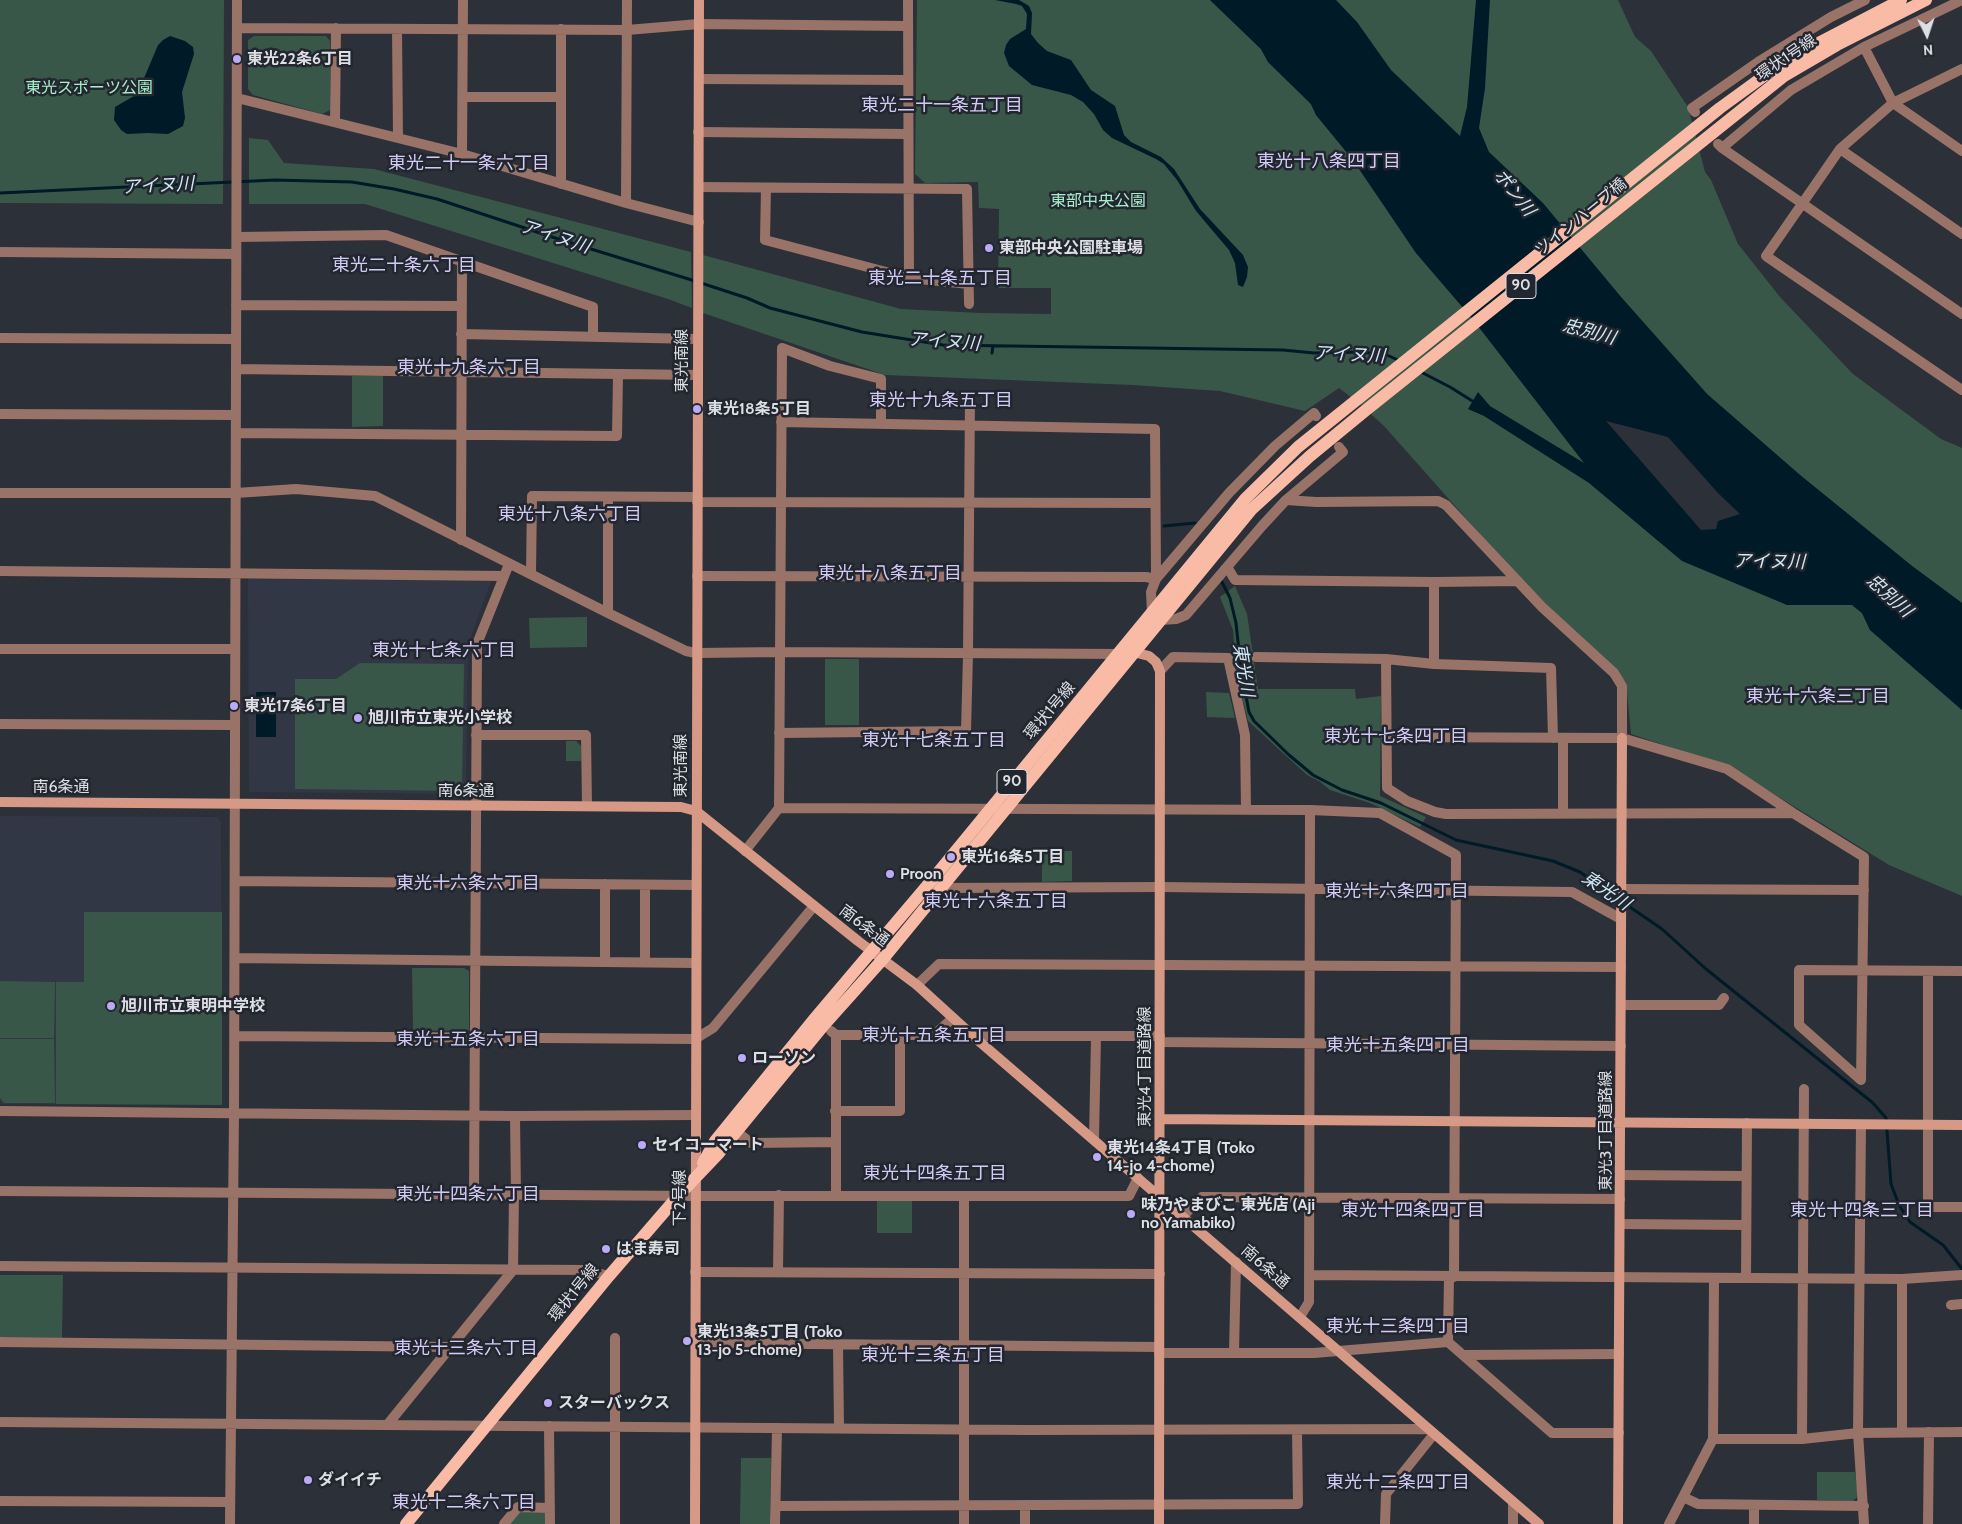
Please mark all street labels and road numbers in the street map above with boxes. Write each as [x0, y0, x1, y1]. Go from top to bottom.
street label: 環状1号線 [1752, 31, 1820, 85]
street label: ツインハープ橋 [1531, 174, 1631, 260]
road number: 90 [1506, 274, 1536, 298]
street label: 東光南線 [672, 329, 692, 393]
street label: 環状1号線 [1020, 678, 1080, 744]
street label: 東光南線 [671, 734, 691, 798]
road number: 90 [997, 770, 1027, 794]
street label: 南6条通 [32, 777, 90, 797]
street label: 南6条通 [437, 781, 495, 801]
street label: 南6条通 [835, 901, 893, 951]
street label: 東光4丁目道路線 [1135, 1006, 1155, 1128]
street label: 東光3丁目道路線 [1596, 1071, 1616, 1191]
street label: 下2号線 [670, 1170, 690, 1226]
street label: 南6条通 [1237, 1241, 1293, 1293]
street label: 環状1号線 [545, 1260, 603, 1326]

